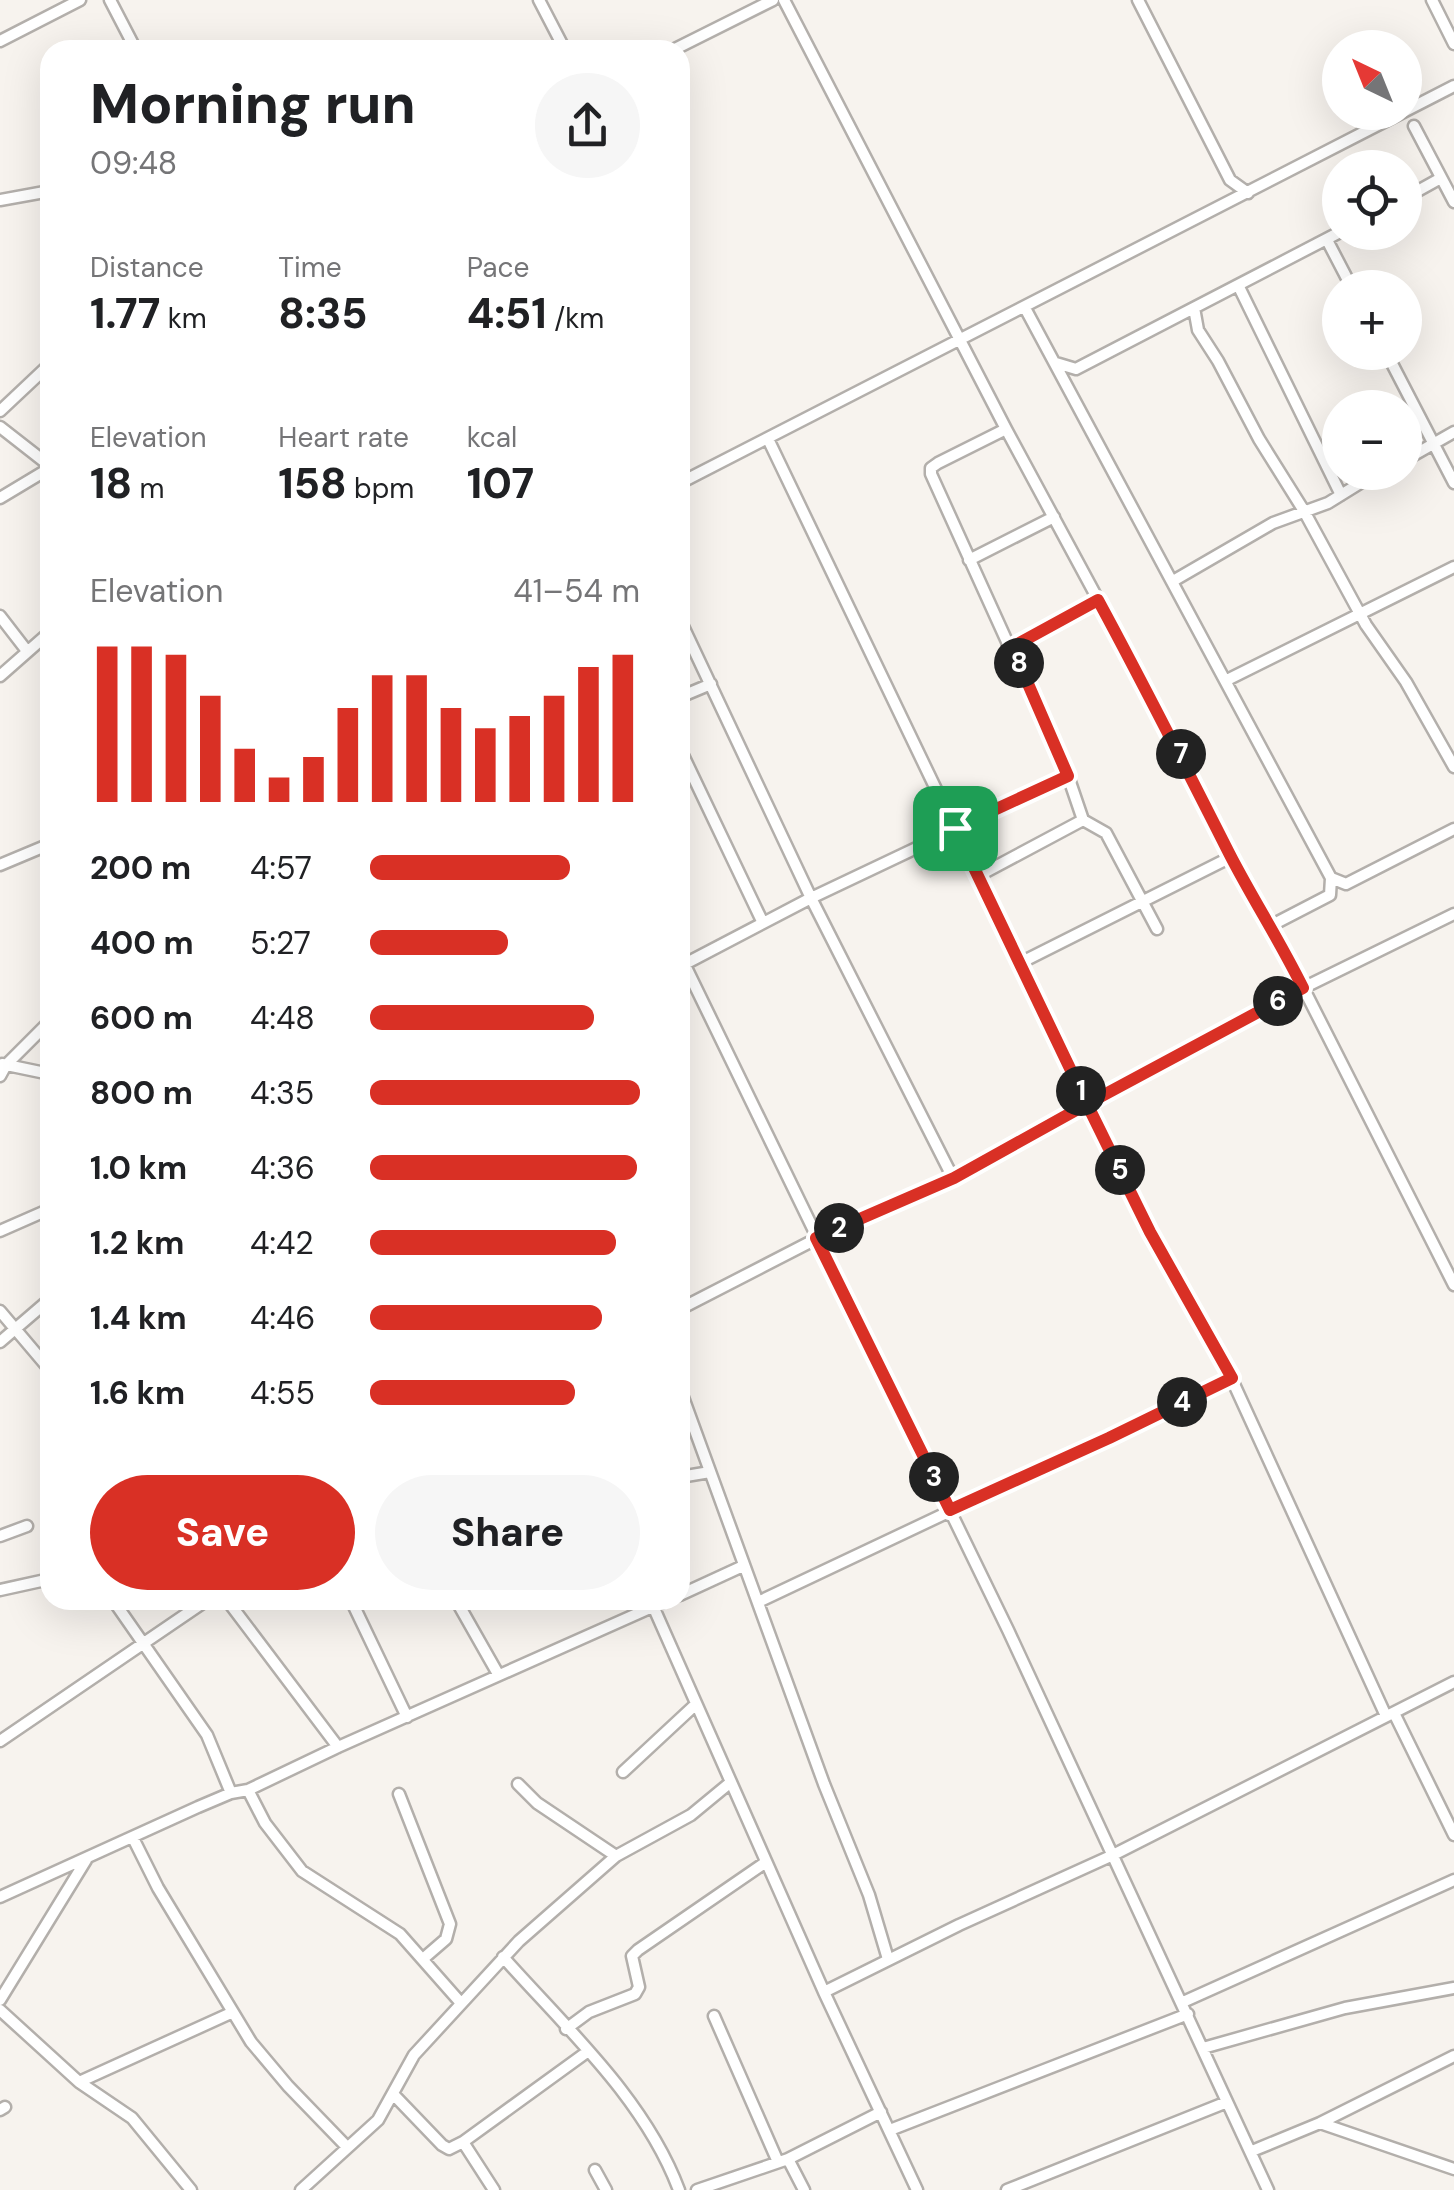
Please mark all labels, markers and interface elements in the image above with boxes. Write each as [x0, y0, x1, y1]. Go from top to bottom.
north arrow [1322, 30, 1422, 130]
map controls [1322, 30, 1422, 490]
text: Morning run [90, 68, 416, 140]
button: share [535, 73, 640, 178]
text: 09:48 [90, 142, 177, 184]
button: locate [1322, 150, 1422, 250]
text: Distance [90, 249, 204, 286]
text: Time [278, 249, 342, 286]
text: Pace [467, 249, 529, 286]
button: + [1322, 270, 1422, 370]
text: 1.77 [90, 286, 160, 341]
text: 8:35 [278, 286, 367, 341]
text: 4:51 [467, 286, 547, 341]
text: km [160, 300, 207, 337]
text: /km [547, 300, 604, 337]
button: − [1322, 390, 1422, 490]
text: Elevation [90, 419, 207, 456]
text: Heart rate [278, 419, 409, 456]
text: kcal [467, 419, 517, 456]
text: 18 [90, 456, 132, 511]
text: 158 [278, 456, 347, 511]
text: 107 [467, 456, 534, 511]
text: m [132, 470, 165, 507]
text: bpm [347, 470, 414, 507]
text: Elevation [90, 570, 223, 612]
text: 41–54 m [513, 570, 640, 612]
pin: 8 [994, 638, 1044, 688]
text: 8 [1010, 644, 1028, 681]
pin: 7 [1156, 729, 1206, 779]
text: 7 [1173, 735, 1189, 772]
pin [913, 786, 998, 871]
icon: arrive [928, 801, 983, 856]
text: 200 m [90, 847, 191, 889]
text: 4:57 [250, 847, 312, 889]
text: 400 m [90, 922, 194, 964]
text: 5:27 [250, 922, 311, 964]
pin: 6 [1253, 976, 1303, 1026]
text: 6 [1269, 982, 1287, 1019]
text: 600 m [90, 997, 193, 1039]
text: 4:48 [250, 997, 315, 1039]
pin: 1 [1056, 1066, 1106, 1116]
text: 800 m [90, 1072, 193, 1114]
text: 4:35 [250, 1072, 314, 1114]
text: 1 [1076, 1072, 1086, 1109]
pin: 5 [1095, 1145, 1145, 1195]
text: 1.0 km [90, 1147, 187, 1189]
text: 4:36 [250, 1147, 315, 1189]
text: 5 [1111, 1151, 1129, 1188]
pin: 2 [814, 1203, 864, 1253]
text: 2 [831, 1209, 847, 1246]
text: 1.2 km [90, 1222, 184, 1264]
text: 4:42 [250, 1222, 314, 1264]
text: 1.4 km [90, 1297, 187, 1339]
text: 4:46 [250, 1297, 315, 1339]
text: 1.6 km [90, 1372, 185, 1414]
text: 4:55 [250, 1372, 315, 1414]
pin: 4 [1157, 1377, 1207, 1427]
text: 4 [1173, 1383, 1191, 1420]
pin: 3 [909, 1452, 959, 1502]
text: 3 [926, 1458, 942, 1495]
button: Save [90, 1475, 355, 1590]
button: Share [375, 1475, 640, 1590]

